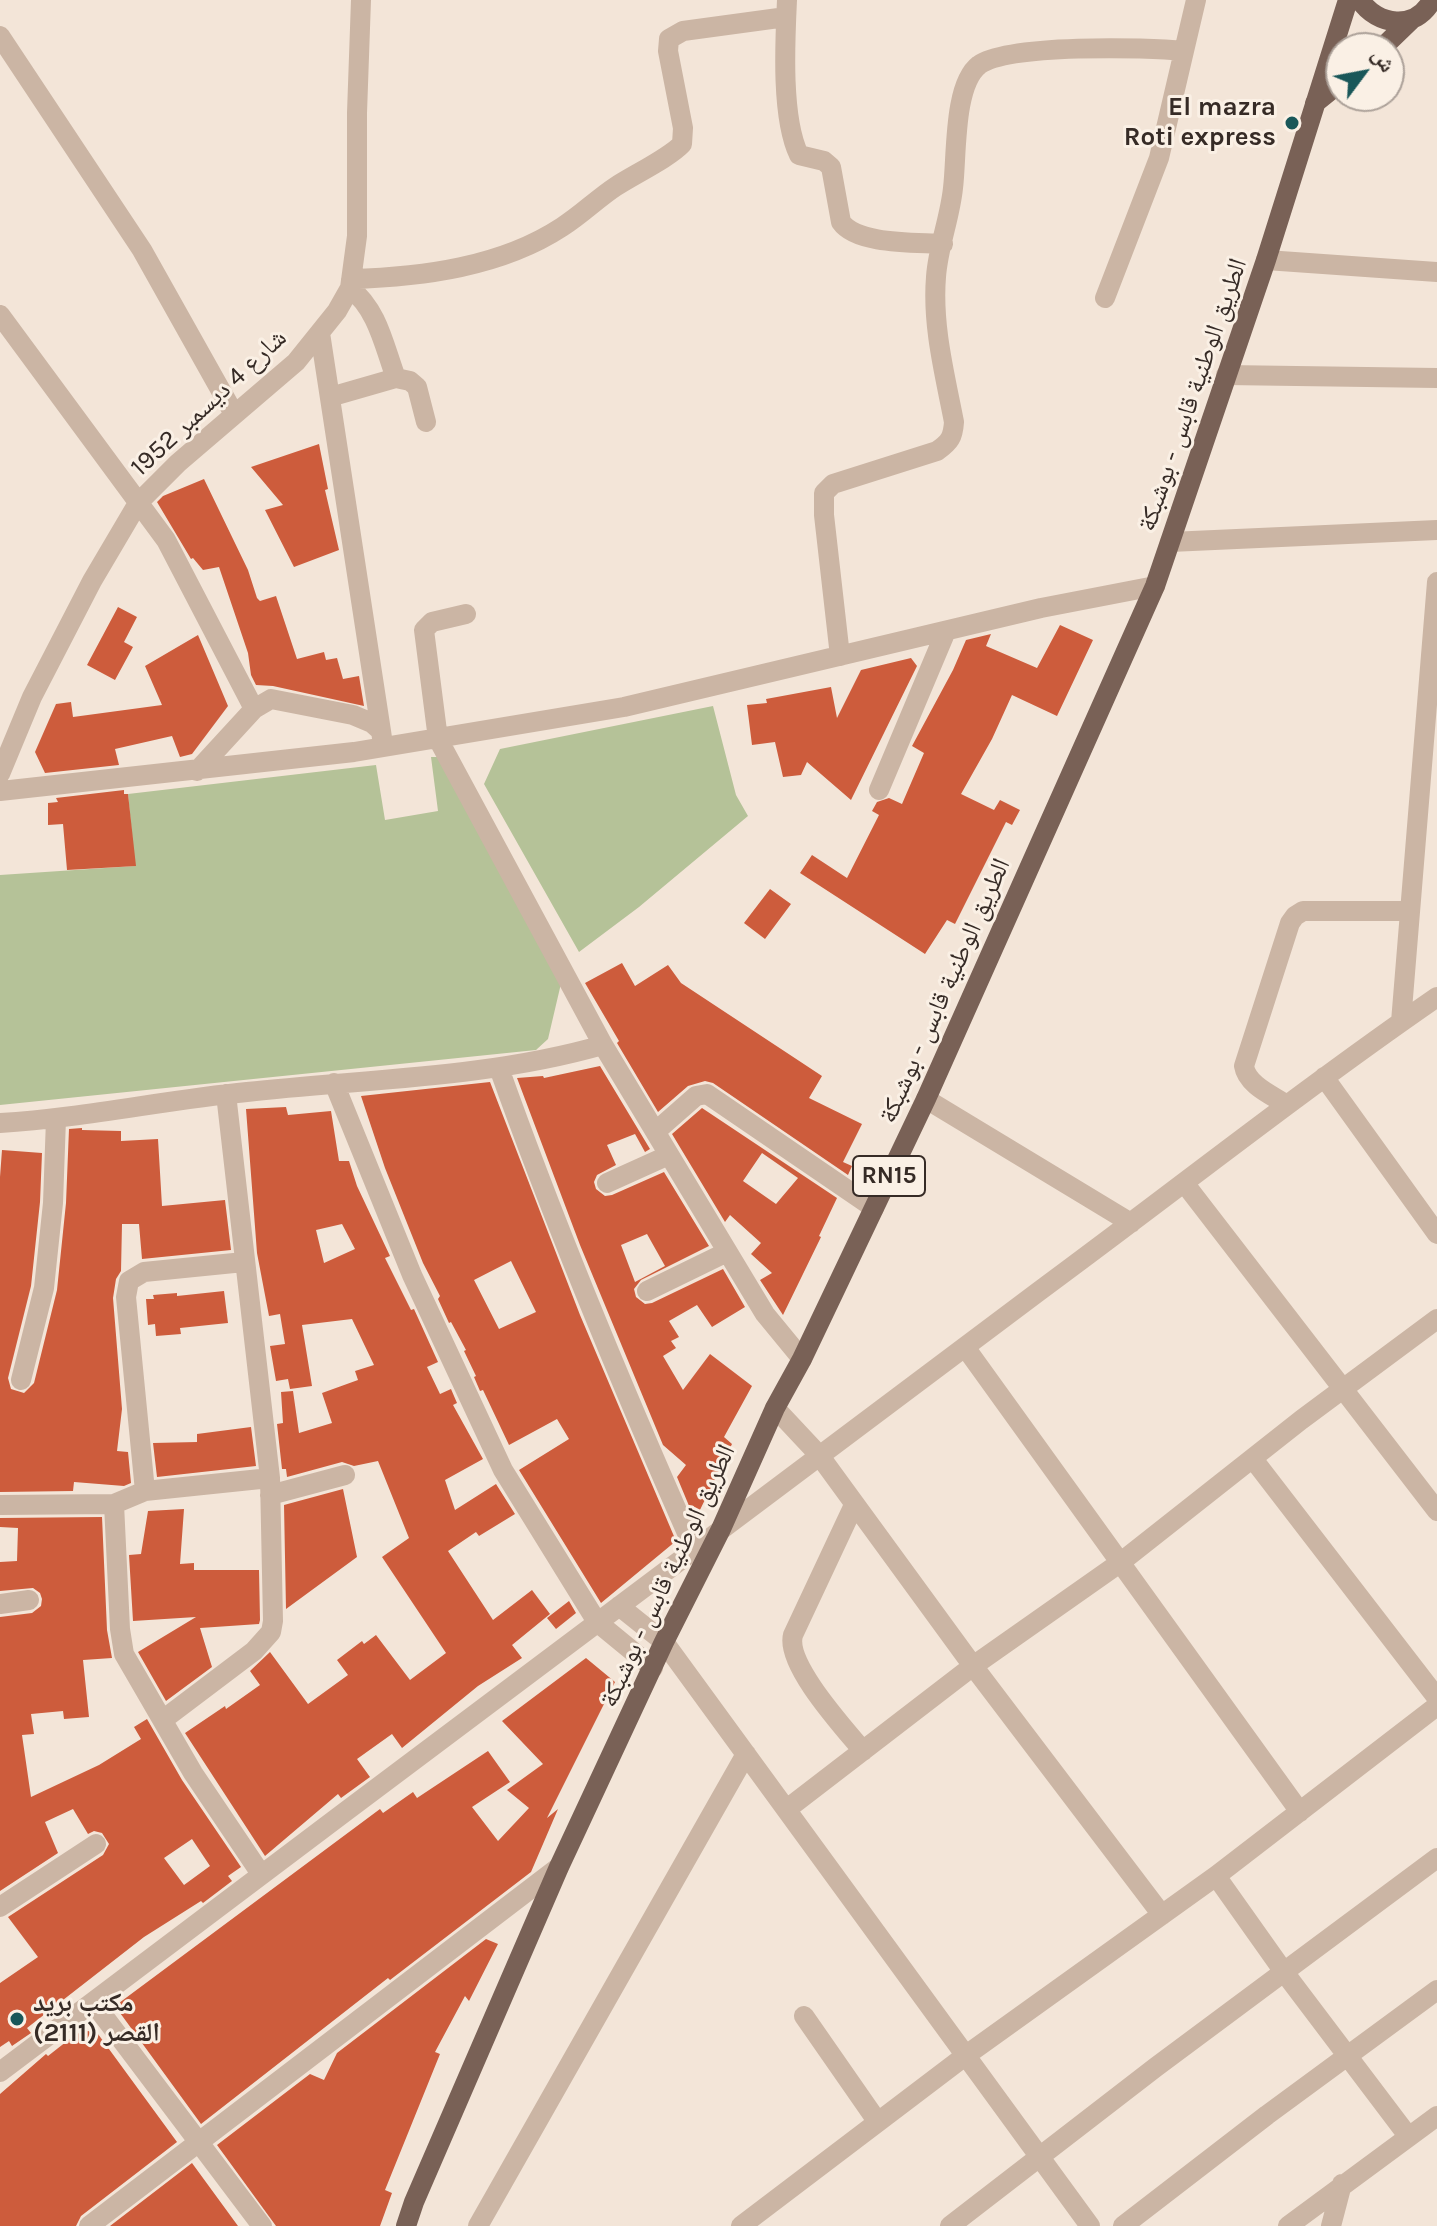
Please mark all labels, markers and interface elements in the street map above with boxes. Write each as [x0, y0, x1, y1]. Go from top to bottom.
north arrow [1325, 32, 1405, 112]
text: ش [1366, 44, 1401, 77]
place label: El mazra Roti express [1124, 92, 1276, 154]
marker: El mazra Roti express [1283, 114, 1301, 132]
street label: الطريق الوطنية قابس - بوشبكة [1132, 255, 1254, 535]
street label: شارع 4 ديسمبر 1952 [125, 323, 293, 483]
street label: الطريق الوطنية قابس - بوشبكة [872, 854, 1018, 1128]
road number: RN15 [853, 1156, 925, 1196]
street label: الطريق الوطنية قابس - بوشبكة [593, 1440, 743, 1712]
place label: مكتب بريد القصر (2111) [33, 1988, 160, 2050]
marker: مكتب بريد القصر (2111) [8, 2010, 26, 2028]

